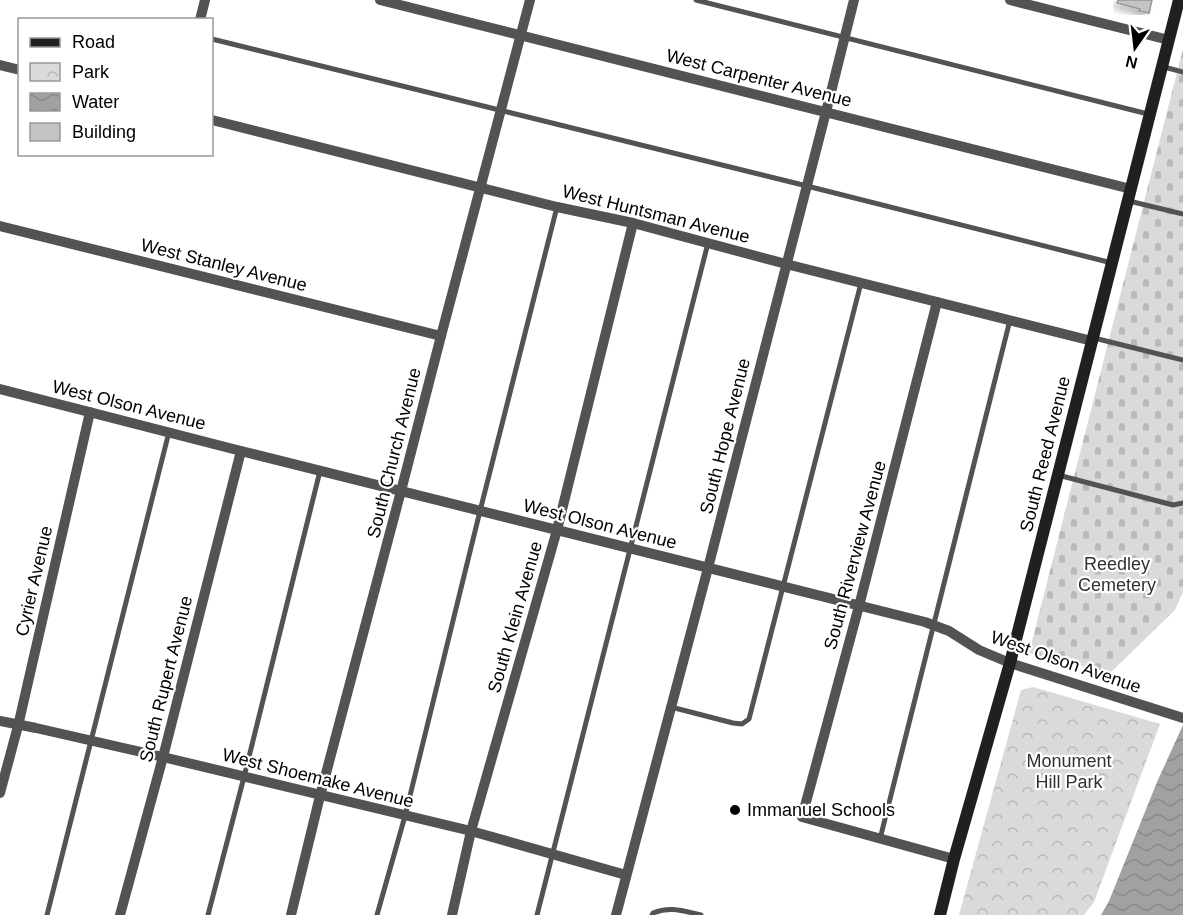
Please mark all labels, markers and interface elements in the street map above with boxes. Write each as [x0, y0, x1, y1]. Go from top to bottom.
legend [18, 18, 213, 156]
north arrow [1105, 18, 1165, 78]
text: Road [72, 32, 115, 52]
street label: West Carpenter Avenue [664, 45, 854, 111]
text: N [1124, 52, 1139, 72]
text: Park [72, 62, 110, 82]
text: Water [72, 92, 119, 112]
text: Building [72, 122, 136, 142]
street label: West Huntsman Avenue [560, 181, 752, 247]
street label: West Stanley Avenue [139, 235, 309, 295]
street label: South Hope Avenue [696, 356, 754, 516]
street label: South Church Avenue [363, 366, 425, 540]
street label: South Reed Avenue [1016, 374, 1074, 534]
street label: West Olson Avenue [50, 376, 208, 434]
street label: South Riverview Avenue [820, 458, 890, 652]
street label: West Olson Avenue [521, 495, 679, 553]
street label: Cyrier Avenue [12, 524, 56, 638]
street label: South Klein Avenue [484, 539, 546, 695]
park label: Reedley Cemetery [1078, 554, 1156, 595]
street label: South Rupert Avenue [136, 594, 196, 764]
street label: West Olson Avenue [988, 627, 1144, 697]
street label: West Shoemake Avenue [220, 745, 416, 811]
park label: Monument Hill Park [1026, 751, 1112, 792]
place label: Immanuel Schools [747, 800, 895, 820]
marker: Immanuel Schools [728, 803, 742, 817]

